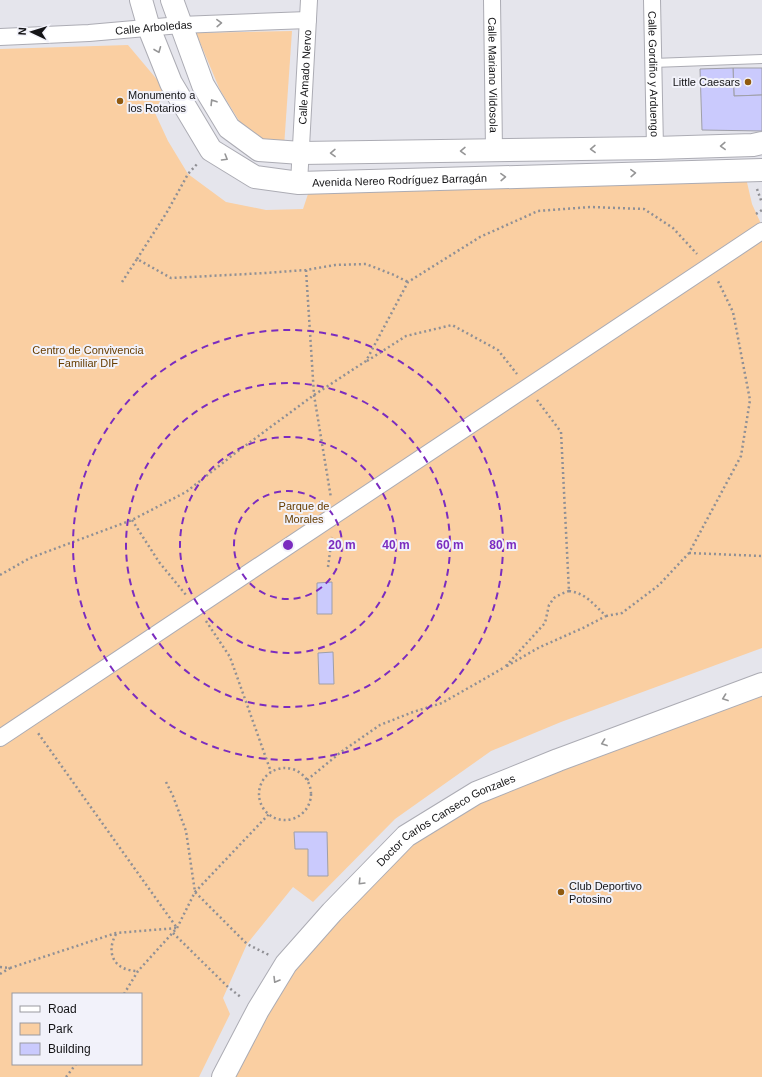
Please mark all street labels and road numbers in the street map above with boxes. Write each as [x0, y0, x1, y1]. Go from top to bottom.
street label: Calle Gordiño y Arduengo [646, 11, 661, 137]
street label: Calle Mariano Vildosola [486, 17, 500, 134]
street label: Calle Arboledas [115, 19, 193, 37]
street label: Calle Amado Nervo [296, 29, 313, 125]
street label: Avenida Nereo Rodríguez Barragán [312, 172, 487, 189]
street label: Doctor Carlos Canseco Gonzales [374, 772, 517, 869]

